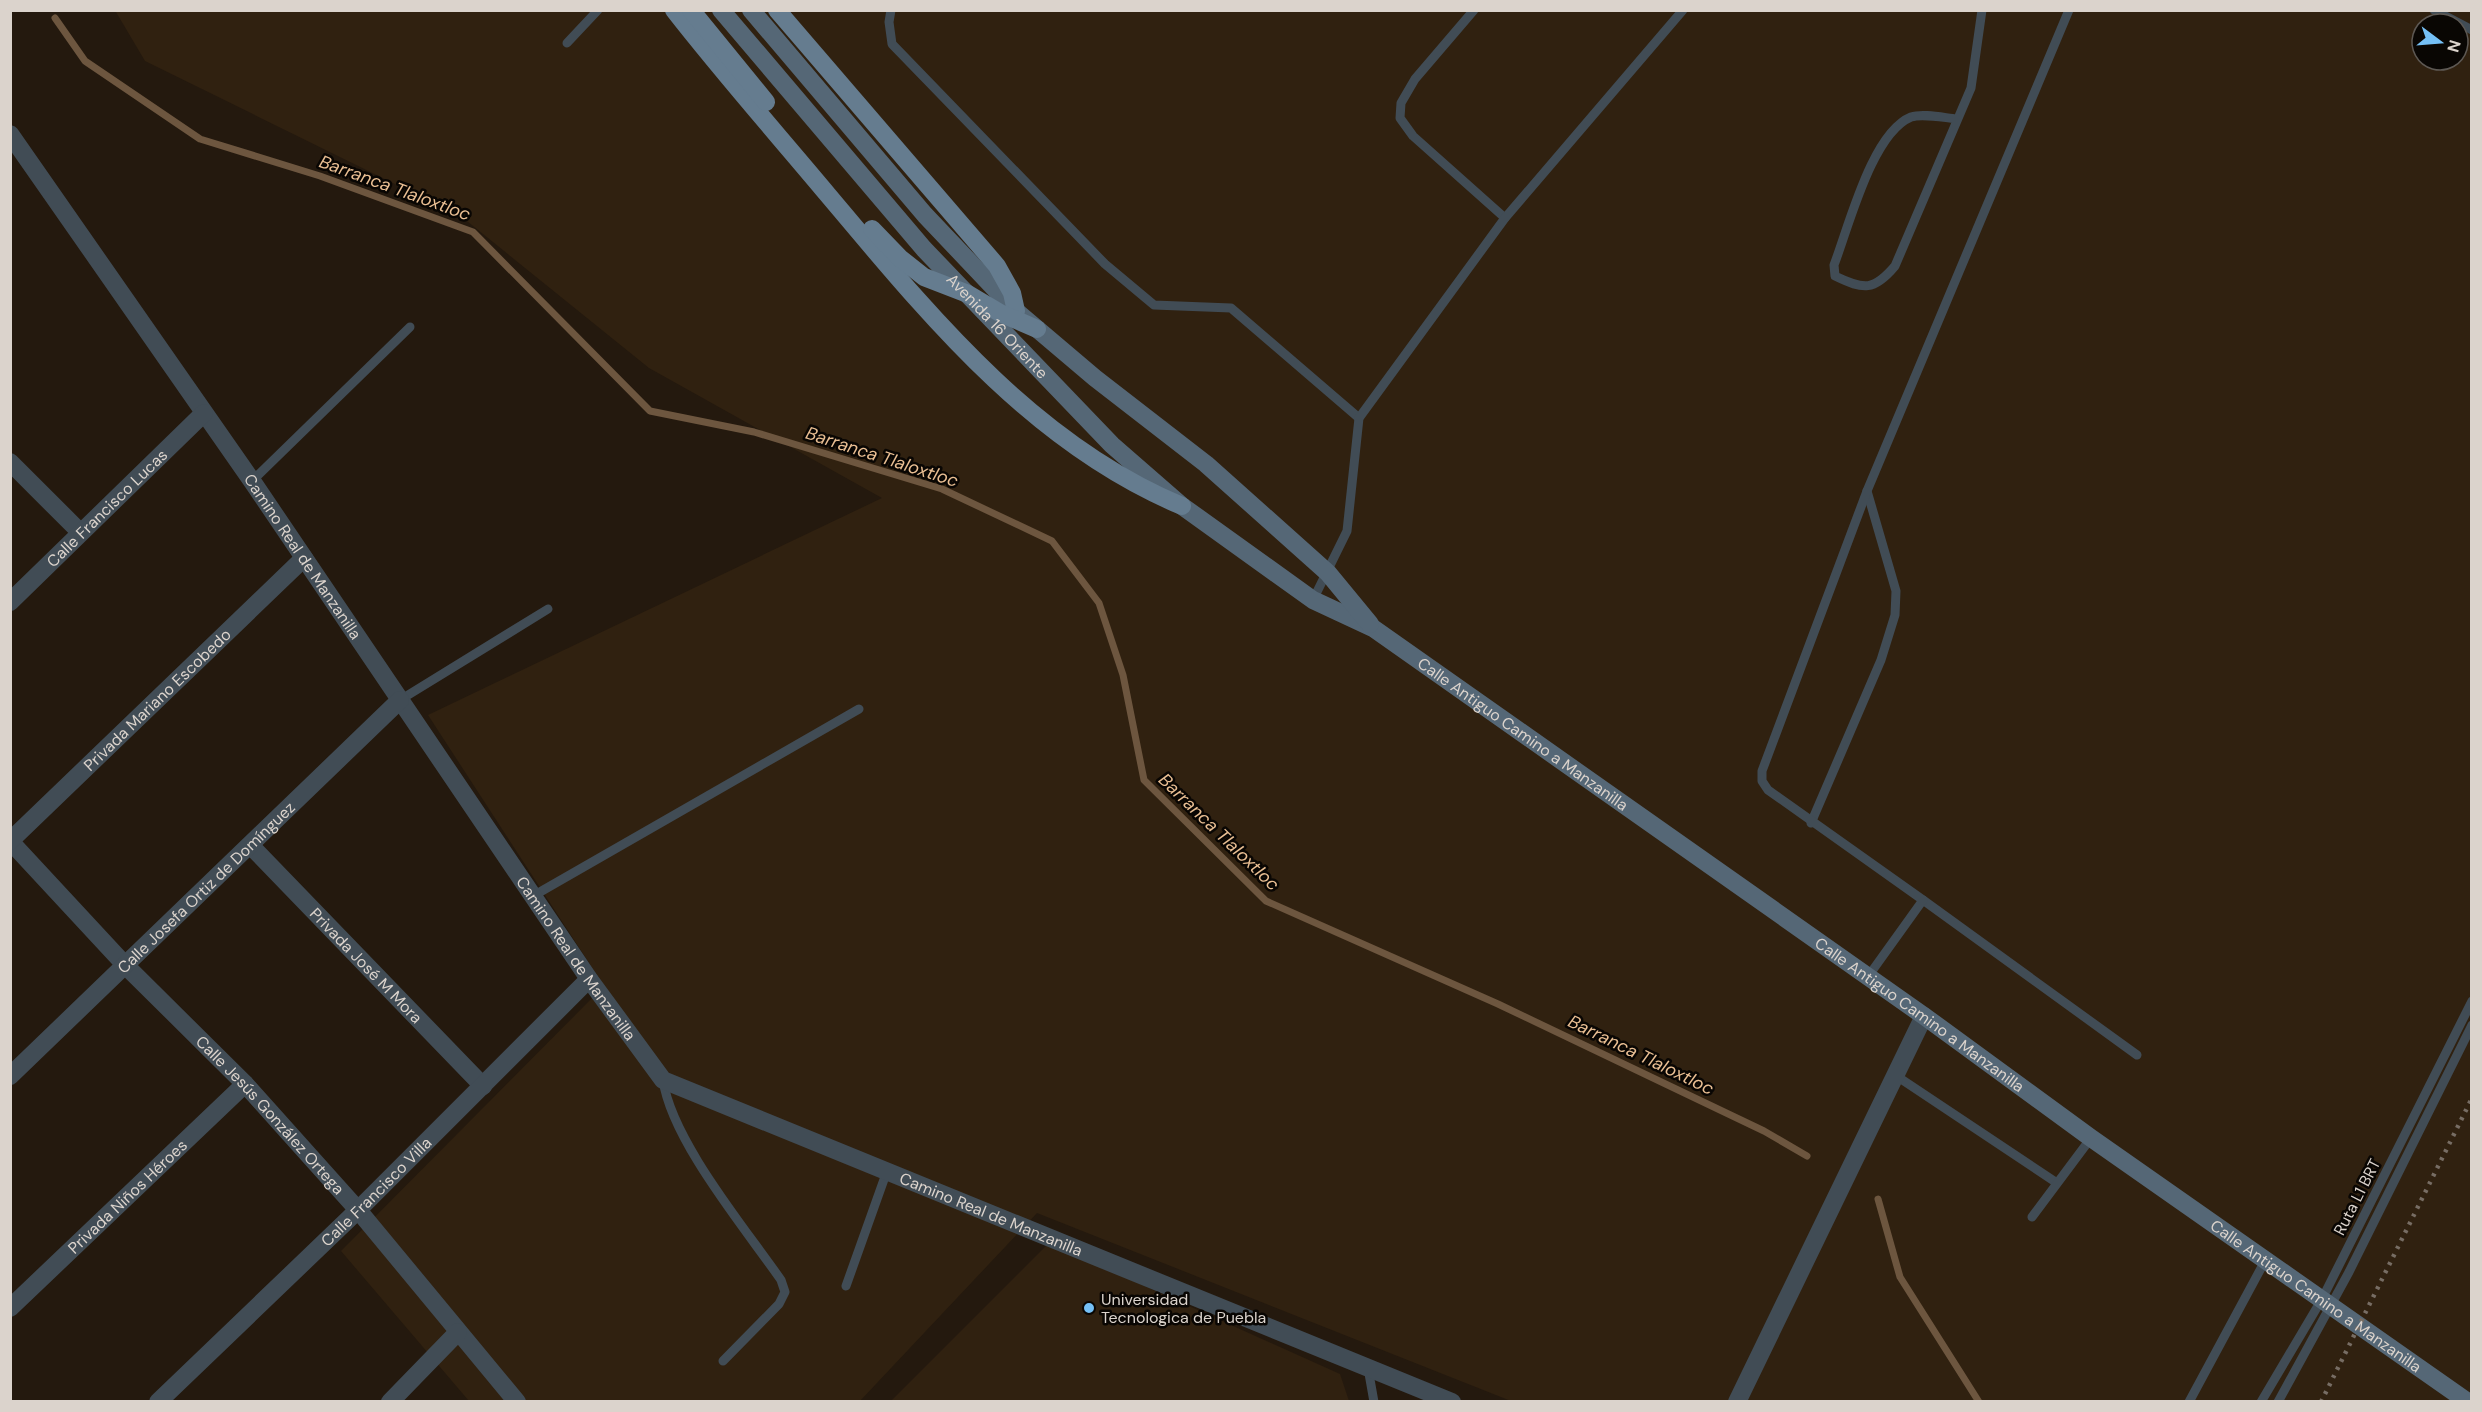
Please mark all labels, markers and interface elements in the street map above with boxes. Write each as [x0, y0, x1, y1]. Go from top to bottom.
north arrow [2410, 12, 2470, 72]
text: N [2442, 37, 2466, 55]
water label: Barranca Tlaloxtloc [316, 149, 474, 227]
street label: Avenida 16 Oriente [942, 269, 1053, 383]
water label: Barranca Tlaloxtloc [803, 421, 961, 493]
street label: Calle Francisco Lucas [42, 444, 172, 571]
street label: Camino Real de Manzanilla [239, 469, 367, 643]
street label: Privada Mariano Escobedo [79, 624, 235, 775]
street label: Calle Antiguo Camino a Manzanilla [1414, 652, 1633, 815]
water label: Barranca Tlaloxtloc [1153, 768, 1285, 896]
street label: Calle Josefa Ortiz de Domínguez [112, 797, 299, 978]
street label: Camino Real de Manzanilla [512, 872, 641, 1044]
street label: Privada José M Mora [306, 903, 427, 1028]
street label: Calle Antiguo Camino a Manzanilla [1811, 932, 2029, 1097]
water label: Barranca Tlaloxtloc [1564, 1009, 1718, 1101]
street label: Calle Jesús González Ortega [192, 1031, 349, 1199]
street label: Calle Francisco Villa [316, 1132, 436, 1251]
street label: Privada Niños Héroes [63, 1134, 191, 1258]
street label: Ruta L1 BRT [2329, 1155, 2385, 1239]
street label: Camino Real de Manzanilla [897, 1167, 1086, 1261]
street label: Calle Antiguo Camino a Manzanilla [2206, 1214, 2426, 1377]
place label: Universidad Tecnologica de Puebla [1101, 1289, 1266, 1328]
marker: Universidad Tecnologica de Puebla [1082, 1301, 1096, 1315]

